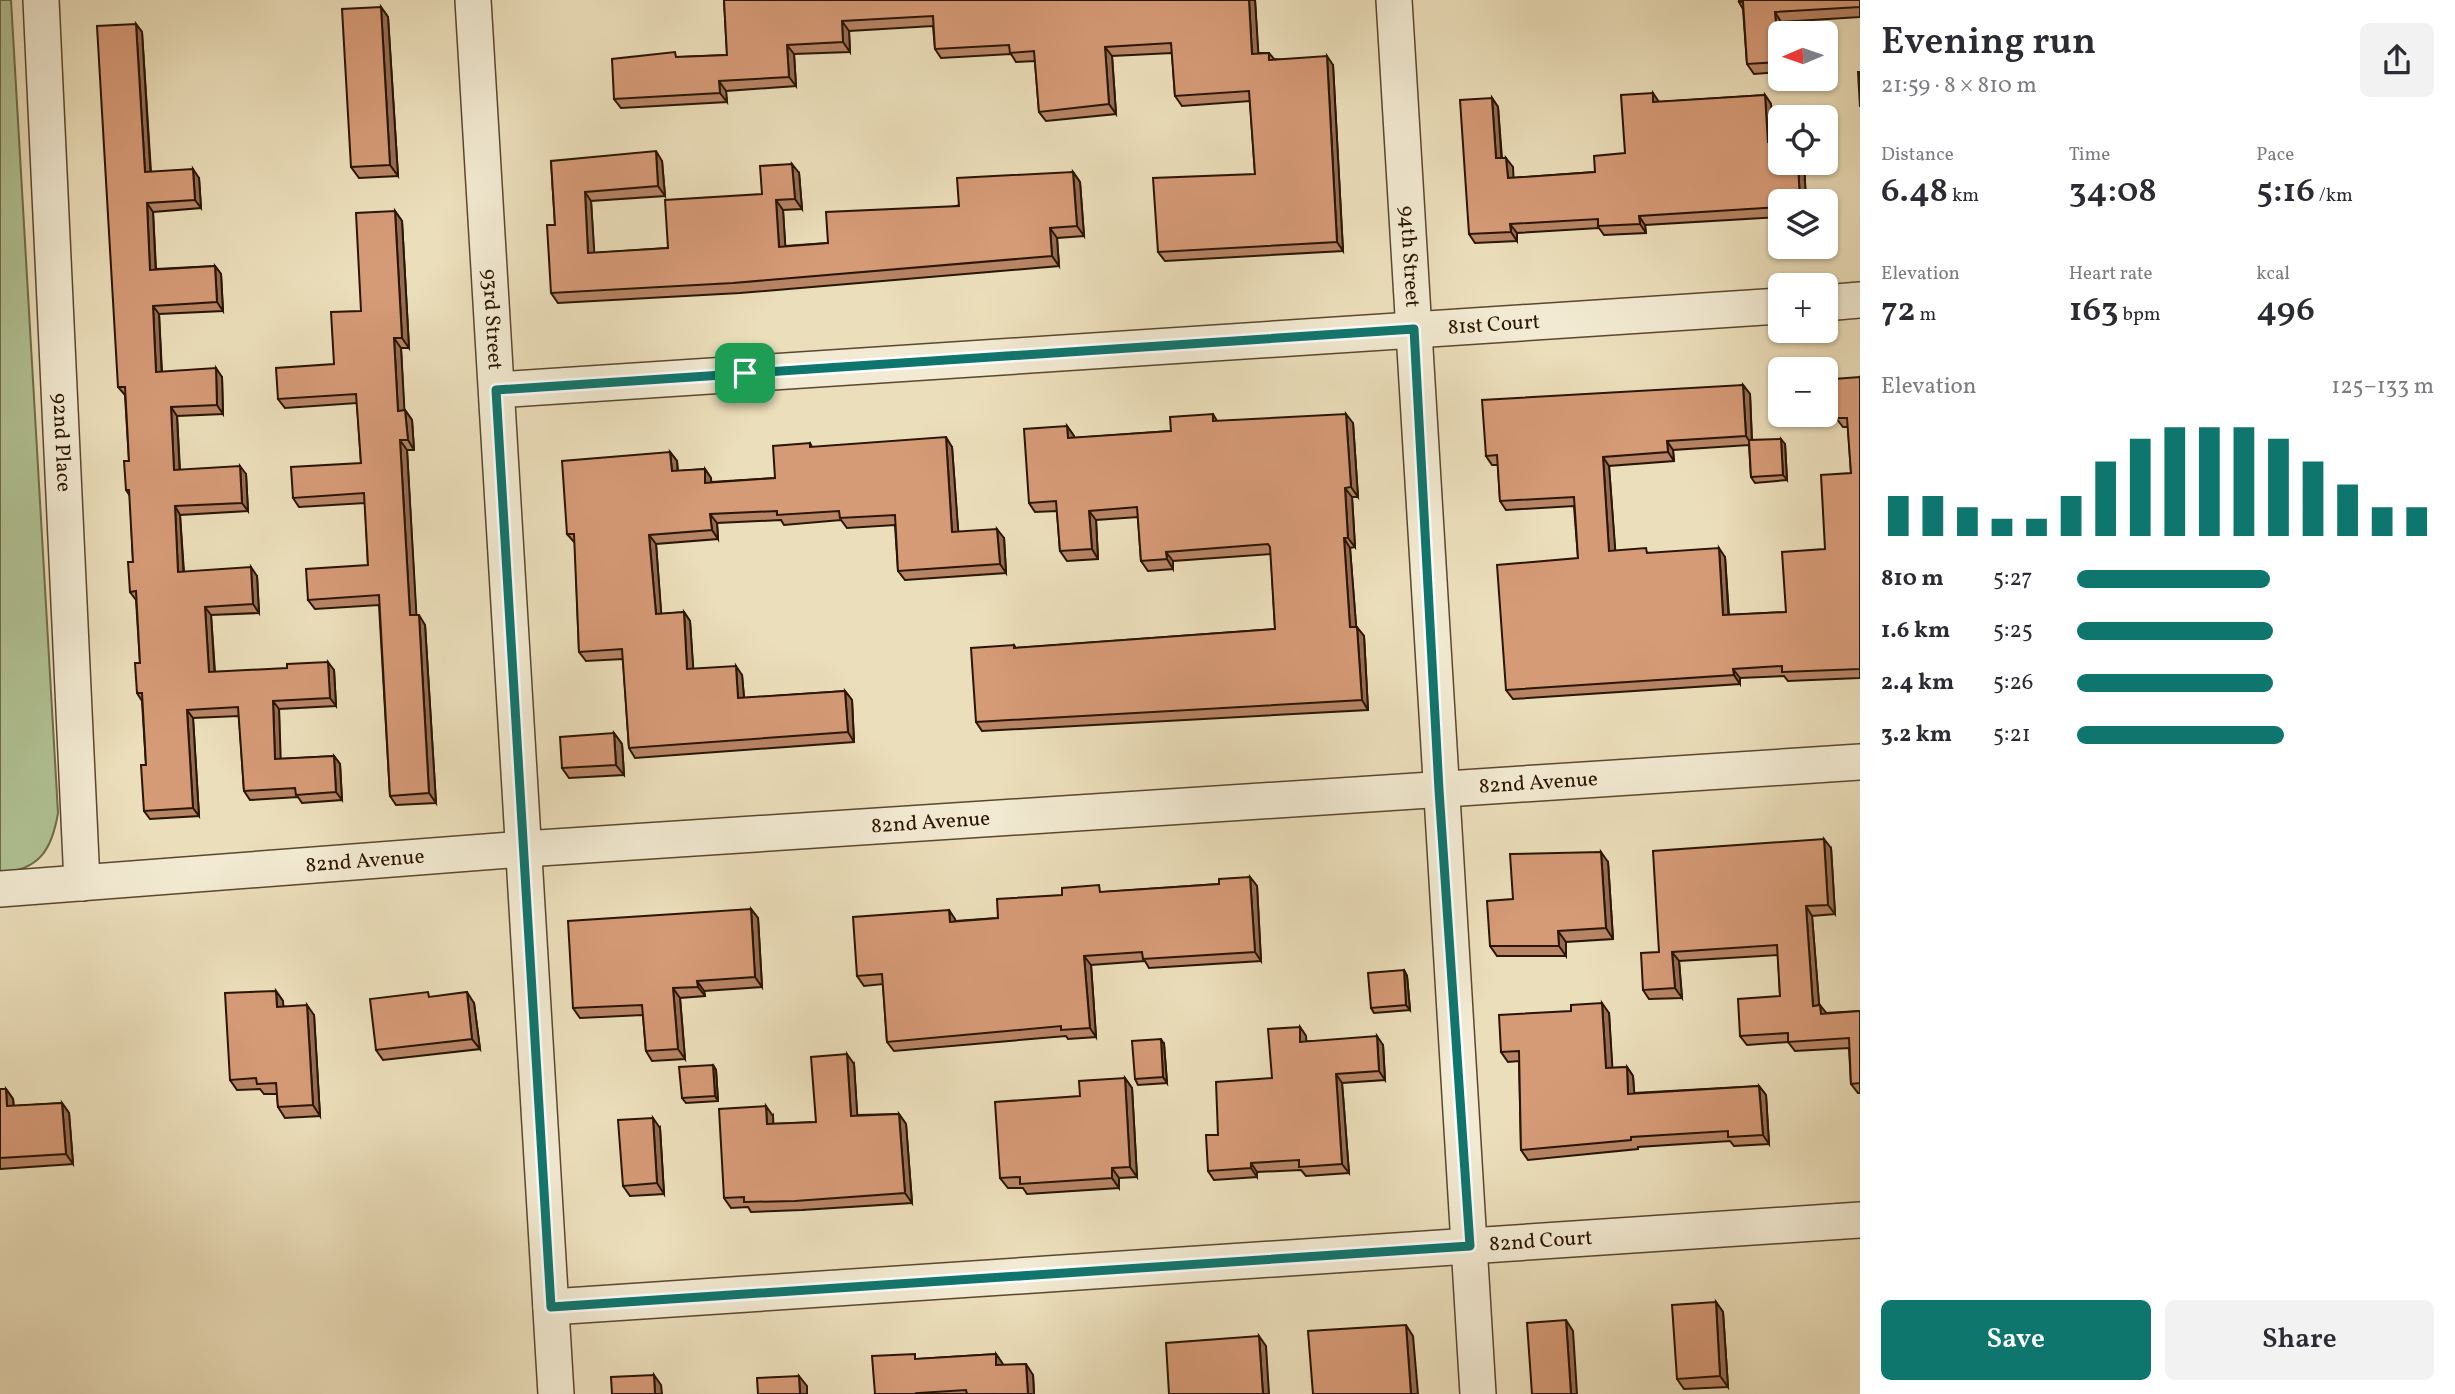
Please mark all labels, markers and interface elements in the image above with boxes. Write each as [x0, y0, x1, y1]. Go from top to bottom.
text: Evening run [1881, 17, 2096, 70]
north arrow [1768, 21, 1838, 91]
map controls [1768, 21, 1838, 427]
button: share [2360, 23, 2434, 97]
text: 21:59 · 8 × 810 m [1881, 70, 2037, 102]
button: locate [1768, 105, 1838, 175]
text: Distance [1881, 142, 1954, 168]
text: Time [2069, 142, 2110, 168]
text: Pace [2256, 142, 2294, 168]
text: 6.48 [1881, 168, 1948, 216]
text: 34:08 [2069, 168, 2157, 216]
text: 5:16 [2256, 168, 2315, 216]
text: km [1948, 183, 1979, 209]
text: /km [2315, 183, 2353, 209]
button: layers [1768, 189, 1838, 259]
street label: 94th Street [1392, 205, 1427, 308]
text: Elevation [1881, 261, 1960, 287]
text: Heart rate [2069, 261, 2153, 287]
text: kcal [2256, 261, 2290, 287]
street label: 93rd Street [475, 268, 510, 371]
button: + [1768, 273, 1838, 343]
text: 72 [1881, 287, 1916, 335]
text: 163 [2069, 287, 2119, 335]
text: 496 [2256, 287, 2315, 335]
text: m [1916, 302, 1936, 328]
text: bpm [2119, 302, 2161, 328]
street label: 81st Court [1447, 307, 1541, 342]
pin [715, 343, 775, 403]
icon: arrive [726, 354, 764, 392]
button: − [1768, 357, 1838, 427]
text: Elevation [1881, 371, 1977, 403]
text: 125–133 m [2331, 371, 2434, 403]
street label: 92nd Place [45, 392, 78, 493]
text: 810 m [1881, 563, 1944, 595]
text: 5:27 [1993, 563, 2032, 595]
text: 1.6 km [1881, 615, 1950, 647]
text: 5:25 [1993, 615, 2033, 647]
text: 2.4 km [1881, 667, 1954, 699]
text: 5:26 [1993, 667, 2033, 699]
text: 3.2 km [1881, 719, 1952, 751]
text: 5:21 [1993, 719, 2031, 751]
street label: 82nd Avenue [1478, 765, 1599, 801]
street label: 82nd Avenue [870, 804, 991, 841]
street label: 82nd Avenue [304, 842, 426, 880]
street label: 82nd Court [1488, 1223, 1593, 1259]
button: Save [1881, 1300, 2151, 1380]
button: Share [2165, 1300, 2434, 1380]

